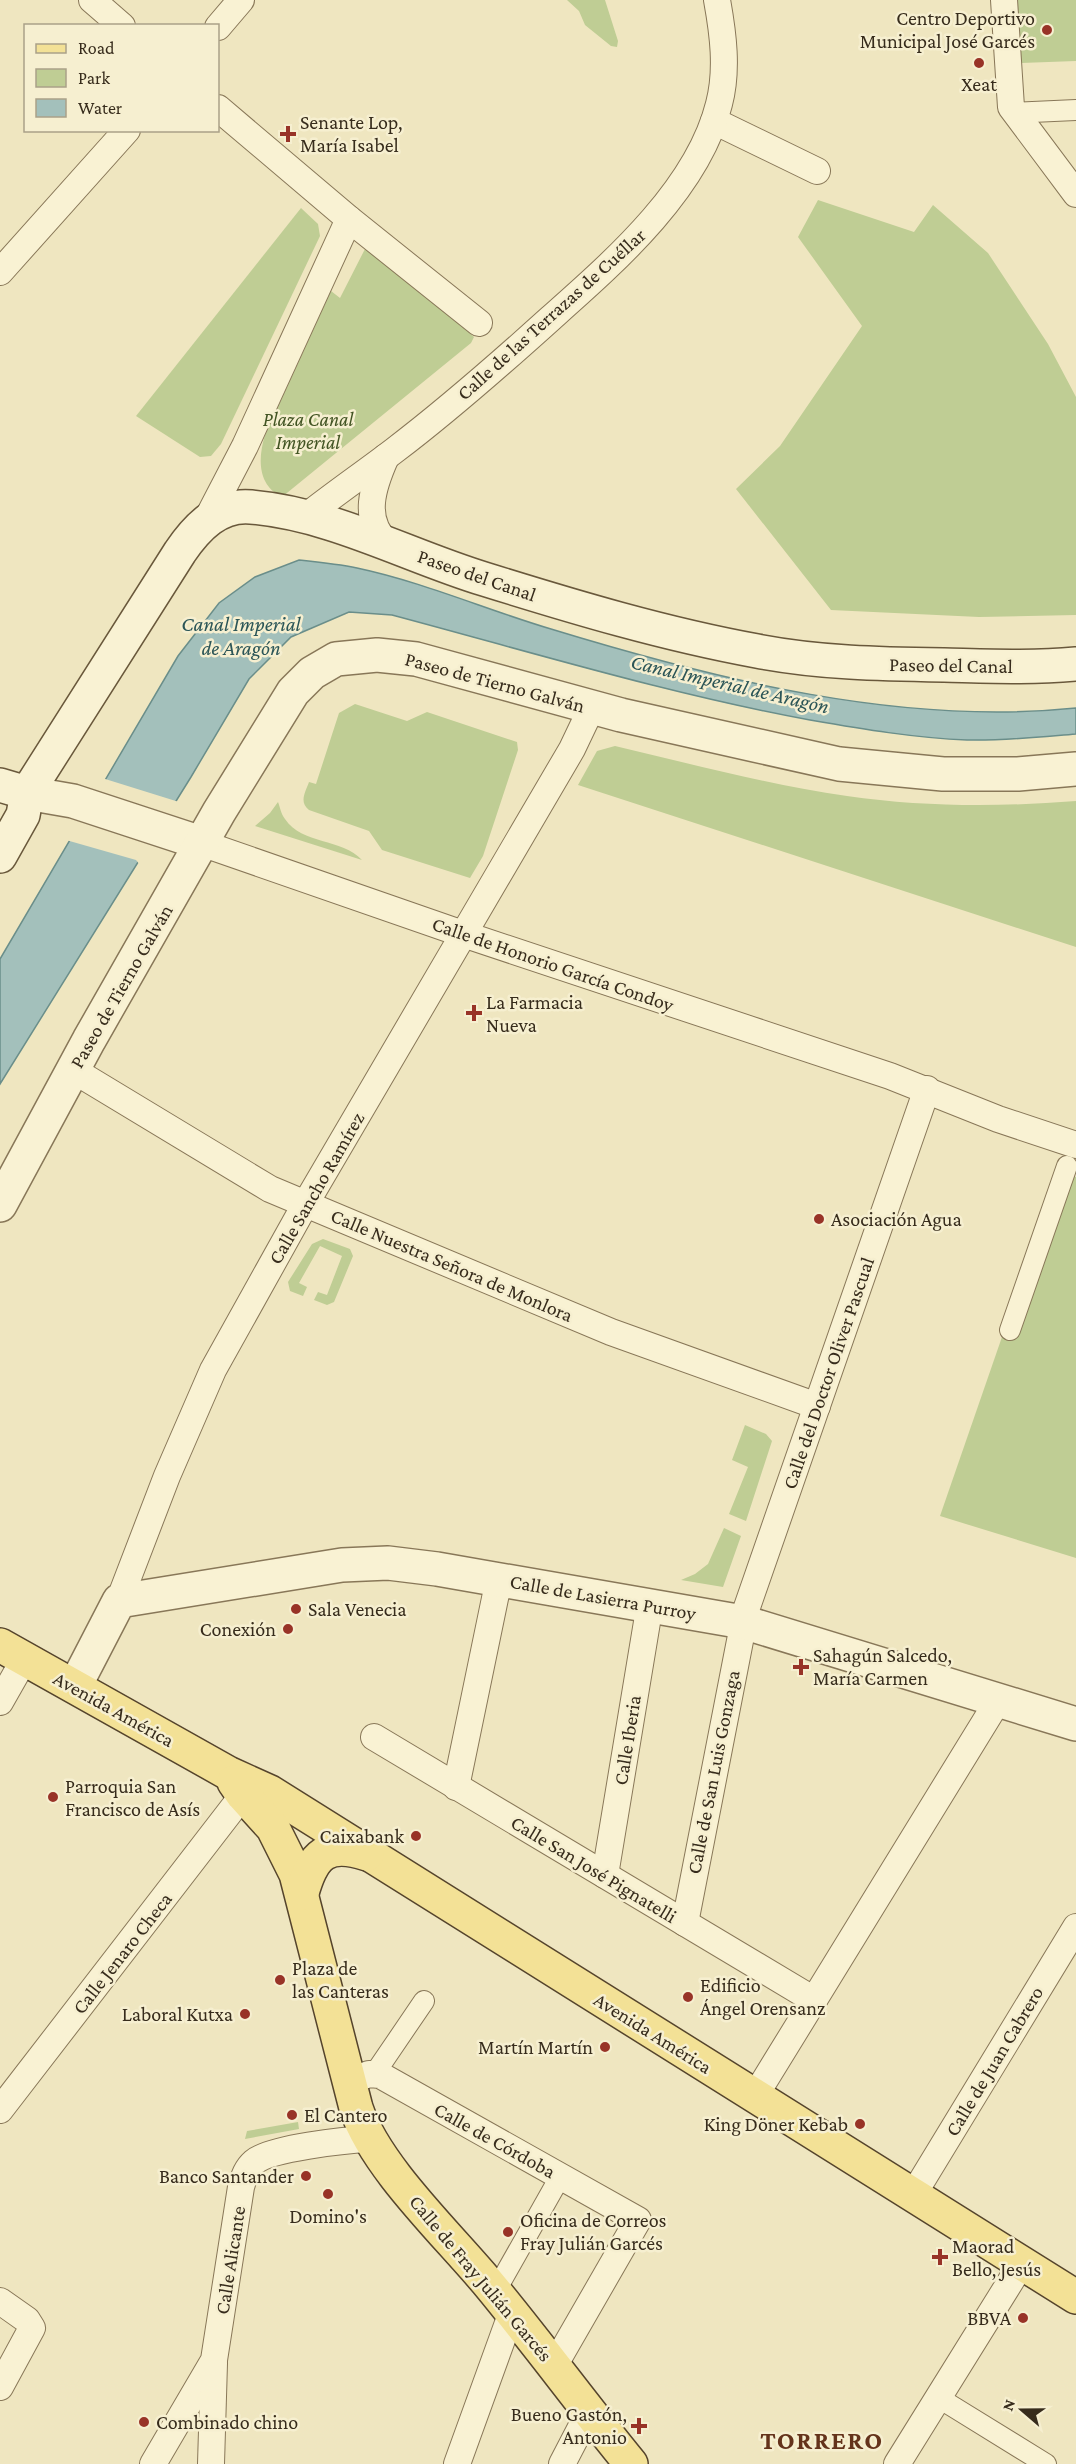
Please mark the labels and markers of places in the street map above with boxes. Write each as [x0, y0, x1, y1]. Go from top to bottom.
place label: Centro Deportivo Municipal José Garcés [860, 7, 1035, 53]
marker: Centro Deportivo Municipal José Garcés [1040, 23, 1054, 37]
marker: Xeat [972, 56, 986, 70]
place label: Xeat [961, 73, 997, 95]
place label: Senante Lop, María Isabel [300, 111, 403, 156]
marker: Senante Lop, María Isabel [281, 127, 295, 141]
place label: La Farmacia Nueva [486, 991, 583, 1036]
marker: La Farmacia Nueva [467, 1006, 481, 1020]
place label: Asociación Agua [831, 1208, 962, 1231]
marker: Asociación Agua [812, 1212, 826, 1226]
place label: Sala Venecia [308, 1598, 407, 1620]
marker: Sala Venecia [289, 1602, 303, 1616]
place label: Conexión [200, 1618, 276, 1640]
marker: Conexión [281, 1622, 295, 1636]
place label: Sahagún Salcedo, María Carmen [813, 1644, 952, 1689]
marker: Sahagún Salcedo, María Carmen [794, 1660, 808, 1674]
place label: Parroquia San Francisco de Asís [65, 1775, 200, 1820]
marker: Parroquia San Francisco de Asís [46, 1790, 60, 1804]
place label: Caixabank [319, 1825, 404, 1847]
marker: Caixabank [409, 1829, 423, 1843]
place label: Plaza de las Canteras [292, 1957, 389, 2002]
marker: Plaza de las Canteras [273, 1973, 287, 1987]
place label: Edificio Ángel Orensanz [700, 1974, 825, 2020]
marker: Edificio Ángel Orensanz [681, 1990, 695, 2004]
place label: Laboral Kutxa [122, 2003, 233, 2025]
marker: Laboral Kutxa [238, 2007, 252, 2021]
place label: Martín Martín [478, 2036, 593, 2058]
marker: Martín Martín [598, 2040, 612, 2054]
place label: El Cantero [304, 2104, 388, 2126]
marker: El Cantero [285, 2108, 299, 2122]
place label: King Döner Kebab [704, 2113, 848, 2136]
marker: King Döner Kebab [853, 2117, 867, 2131]
place label: Banco Santander [159, 2165, 294, 2187]
marker: Banco Santander [299, 2169, 313, 2183]
marker: Domino's [321, 2187, 335, 2201]
place label: Domino's [289, 2205, 367, 2227]
place label: Oficina de Correos Fray Julián Garcés [520, 2209, 667, 2255]
marker: Oficina de Correos Fray Julián Garcés [501, 2225, 515, 2239]
place label: Maorad Bello, Jesús [952, 2235, 1041, 2281]
marker: Maorad Bello, Jesús [933, 2250, 947, 2264]
place label: BBVA [967, 2307, 1012, 2329]
marker: BBVA [1016, 2311, 1030, 2325]
place label: Bueno Gastón, Antonio [511, 2403, 627, 2448]
place label: Combinado chino [156, 2411, 298, 2433]
marker: Combinado chino [137, 2415, 151, 2429]
marker: Bueno Gastón, Antonio [632, 2419, 646, 2433]

